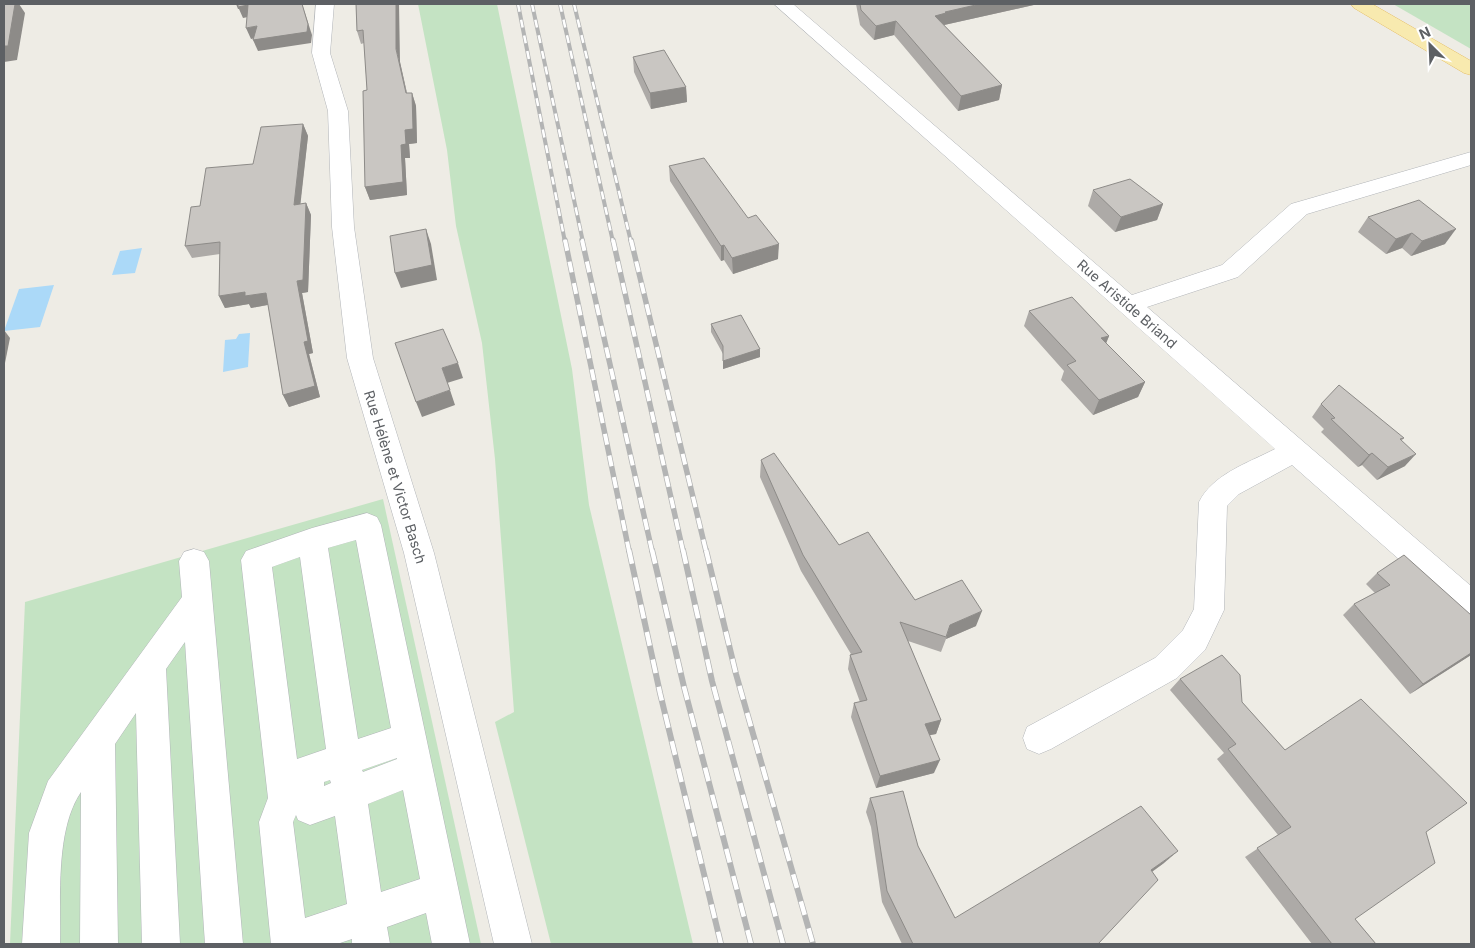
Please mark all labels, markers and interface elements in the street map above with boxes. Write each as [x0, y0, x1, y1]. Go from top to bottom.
north arrow [1405, 20, 1455, 70]
text: N [1416, 23, 1433, 43]
street label: Rue Aristide Briand [1074, 256, 1181, 352]
street label: Rue Hélène et Victor Basch [361, 388, 430, 566]

